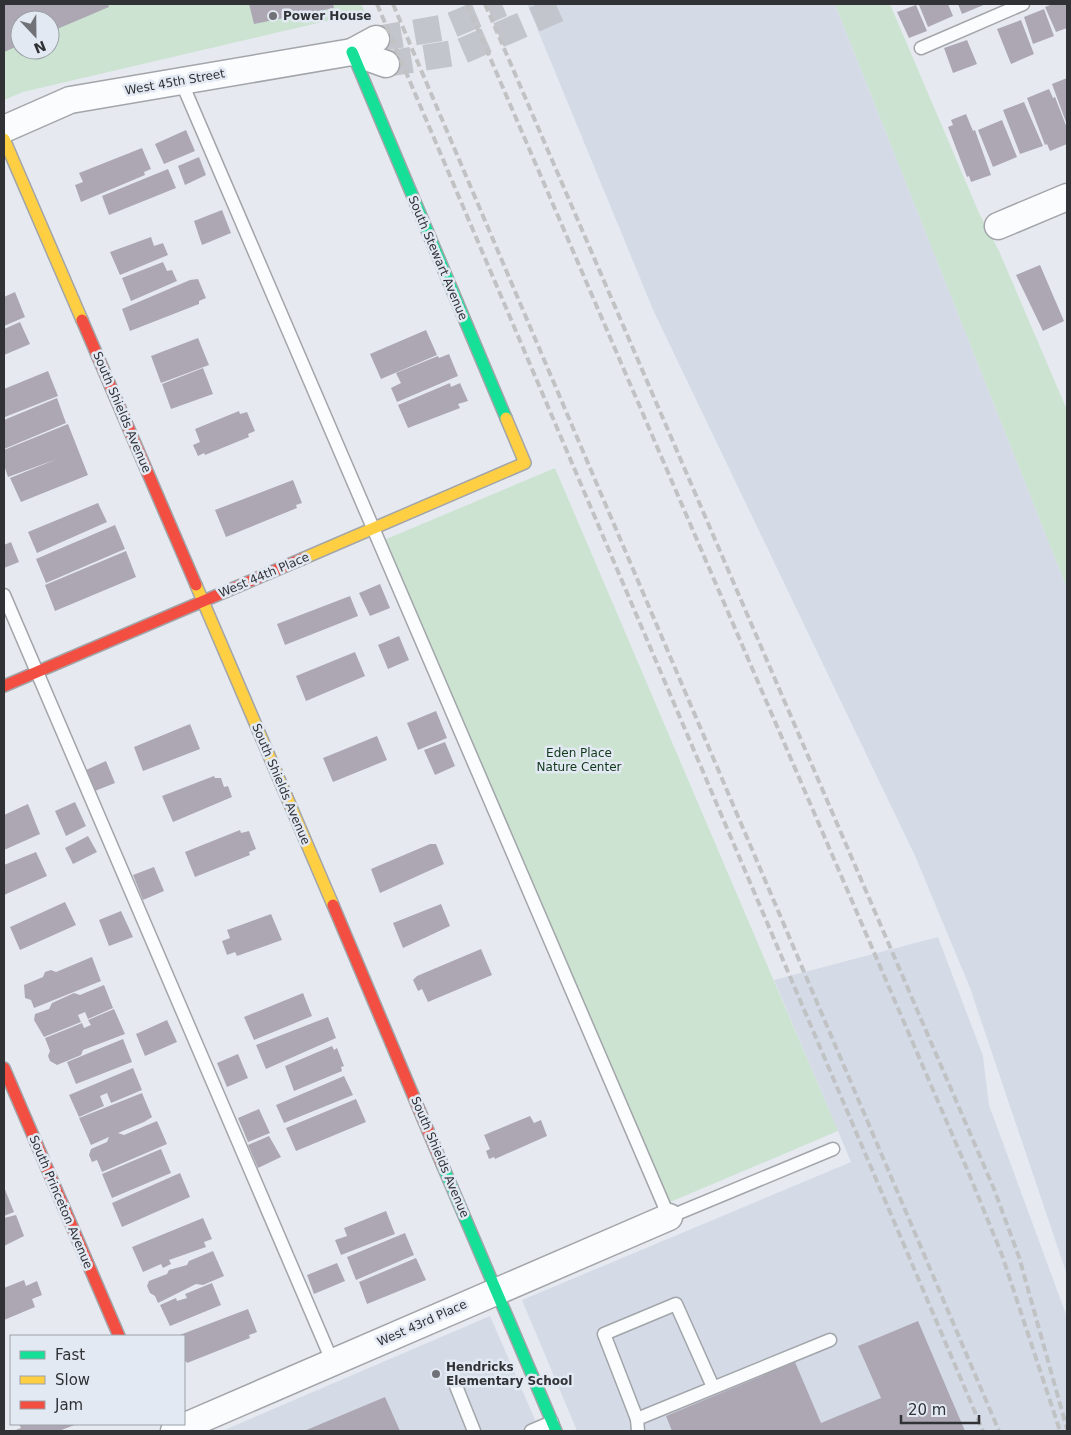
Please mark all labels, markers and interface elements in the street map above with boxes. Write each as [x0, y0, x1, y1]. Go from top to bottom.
place label: Power House [283, 9, 371, 23]
north arrow [10, 10, 60, 60]
marker: Power House [267, 10, 279, 22]
text: N [31, 37, 48, 57]
street label: West 45th Street [124, 66, 226, 98]
street label: South Stewart Avenue [405, 194, 471, 322]
street label: South Shields Avenue [90, 349, 154, 475]
street label: West 44th Place [217, 550, 311, 600]
street label: South Shields Avenue [249, 721, 313, 847]
park label: Eden Place Nature Center [537, 746, 622, 774]
street label: South Shields Avenue [408, 1094, 472, 1220]
street label: South Princeton Avenue [26, 1133, 96, 1271]
street label: West 43rd Place [375, 1297, 469, 1349]
legend [10, 1335, 185, 1425]
text: Fast [55, 1346, 85, 1364]
place label: Hendricks Elementary School [446, 1360, 572, 1388]
marker: Hendricks Elementary School [430, 1368, 442, 1380]
text: Slow [55, 1371, 90, 1389]
scale bar [901, 1392, 978, 1424]
text: Jam [54, 1396, 83, 1414]
text: 20 m [908, 1401, 946, 1419]

